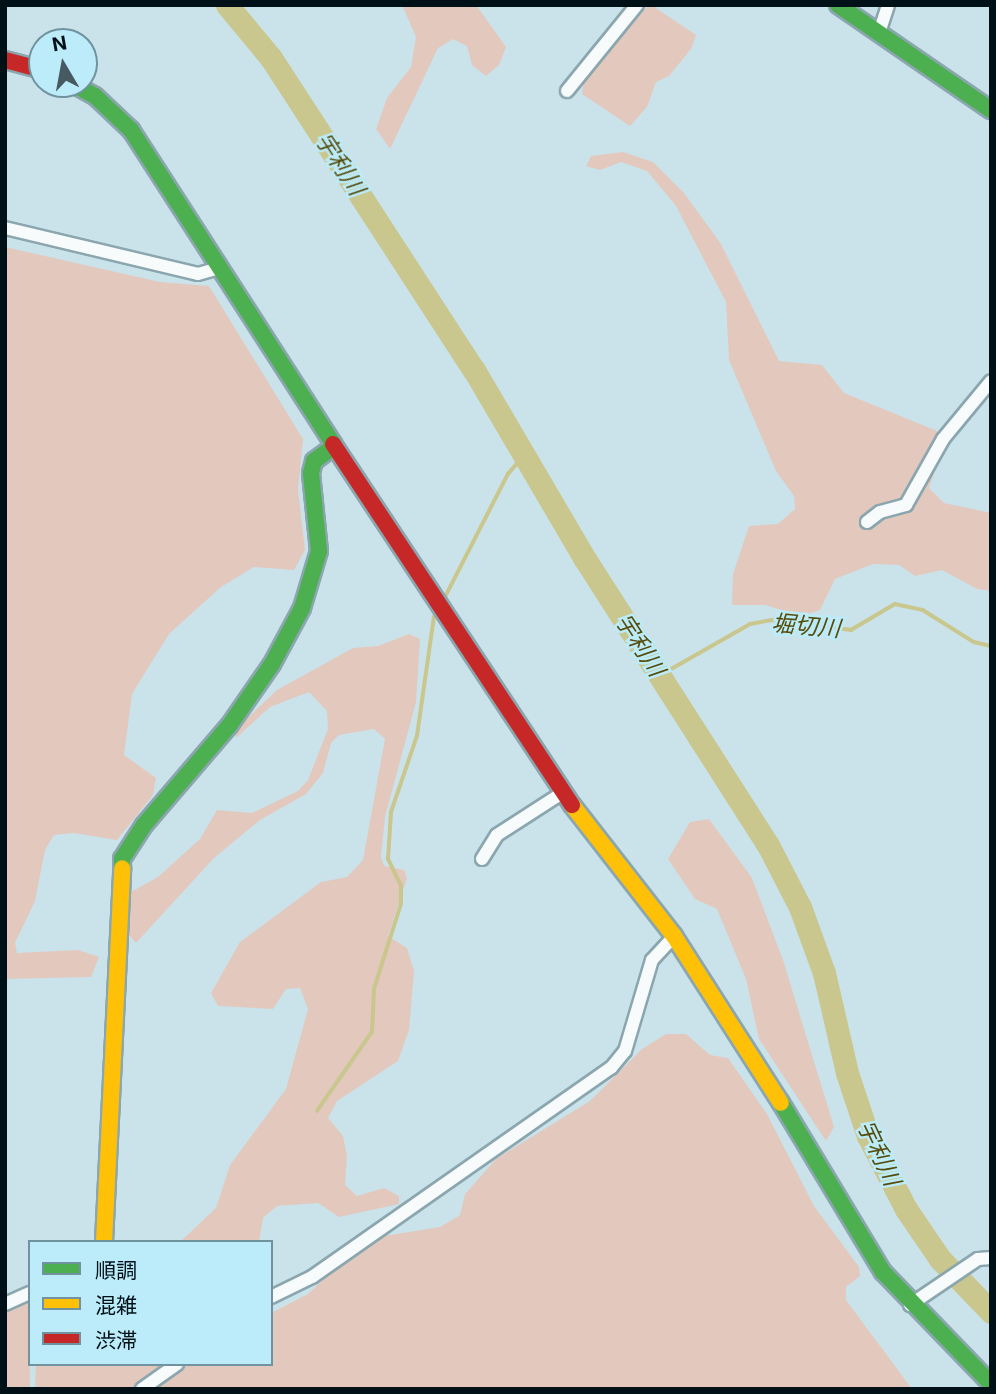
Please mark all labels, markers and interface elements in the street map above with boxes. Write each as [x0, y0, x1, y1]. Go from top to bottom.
north arrow [28, 28, 98, 98]
text: N [50, 31, 69, 56]
water label: 宇利川 [310, 128, 370, 200]
water label: 宇利川 [610, 609, 670, 681]
water label: 堀切川 [770, 609, 842, 643]
water label: 宇利川 [852, 1116, 906, 1190]
legend [28, 1240, 273, 1366]
text: 順調 [95, 1258, 137, 1283]
text: 混雑 [95, 1293, 137, 1318]
text: 渋滞 [95, 1328, 137, 1353]

